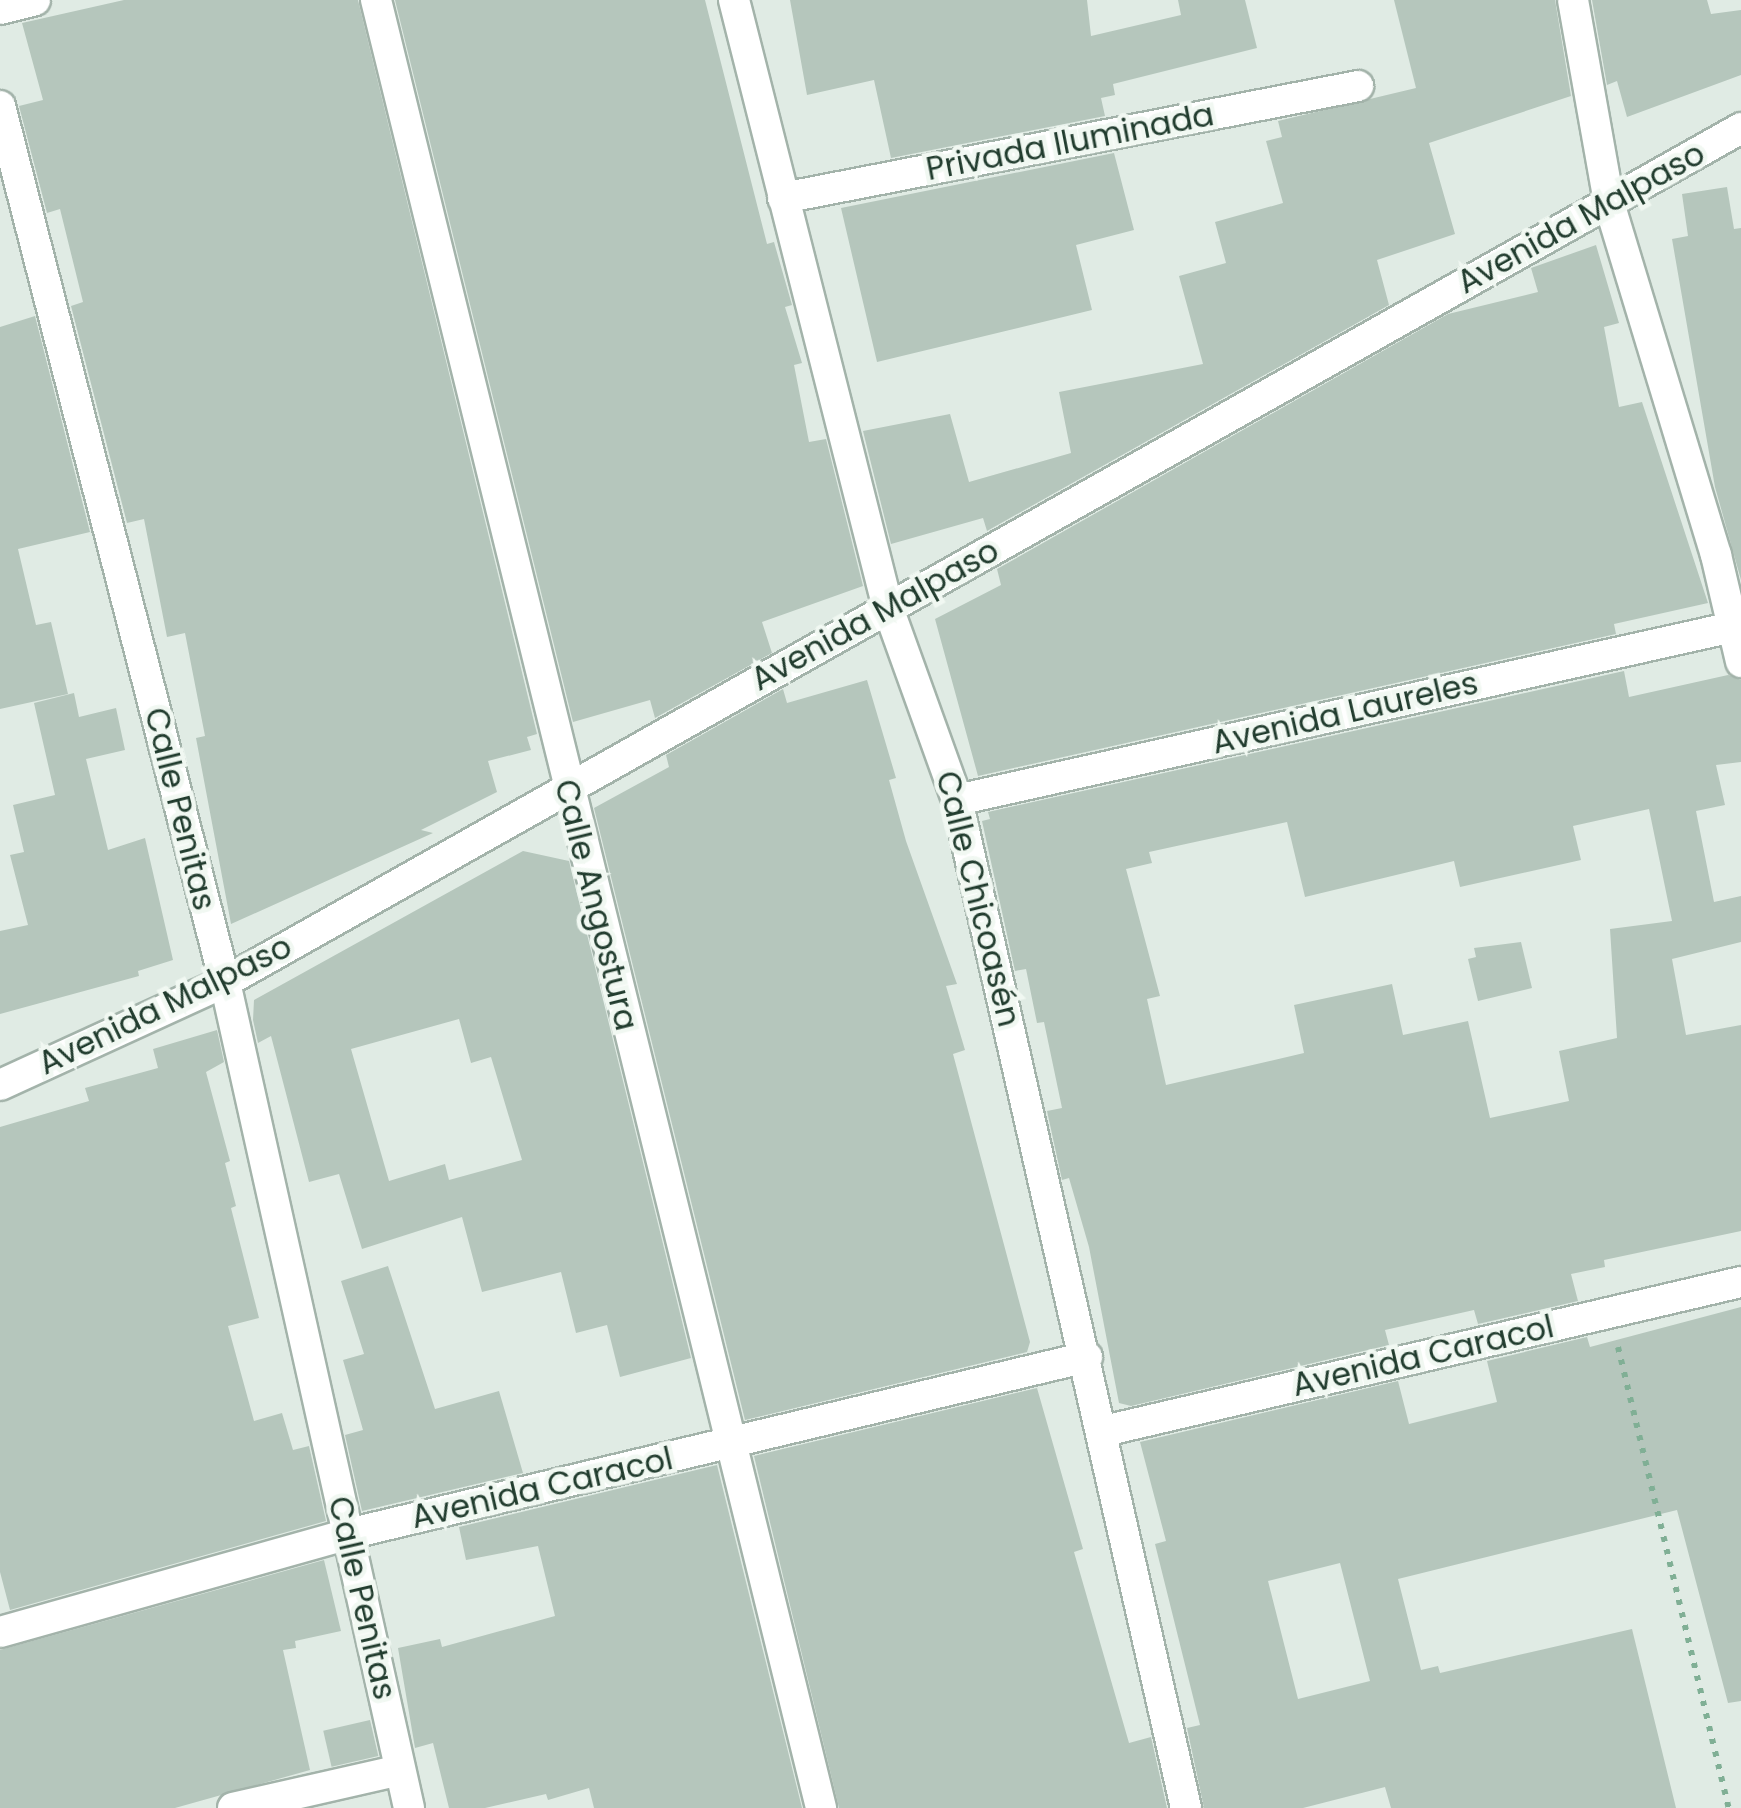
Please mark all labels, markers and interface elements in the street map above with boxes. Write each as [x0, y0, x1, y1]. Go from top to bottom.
street label: Privada Iluminada [923, 95, 1217, 189]
street label: Avenida Malpaso [1451, 134, 1711, 302]
street label: Avenida Malpaso [745, 531, 1005, 699]
street label: Avenida Laureles [1208, 664, 1482, 762]
street label: Calle Penitas [136, 704, 224, 914]
street label: Calle Chicoasén [928, 767, 1028, 1031]
street label: Calle Angostura [546, 776, 646, 1034]
street label: Avenida Malpaso [32, 927, 298, 1083]
street label: Avenida Caracol [1289, 1307, 1557, 1405]
street label: Avenida Caracol [408, 1439, 676, 1537]
street label: Calle Penitas [320, 1493, 404, 1703]

